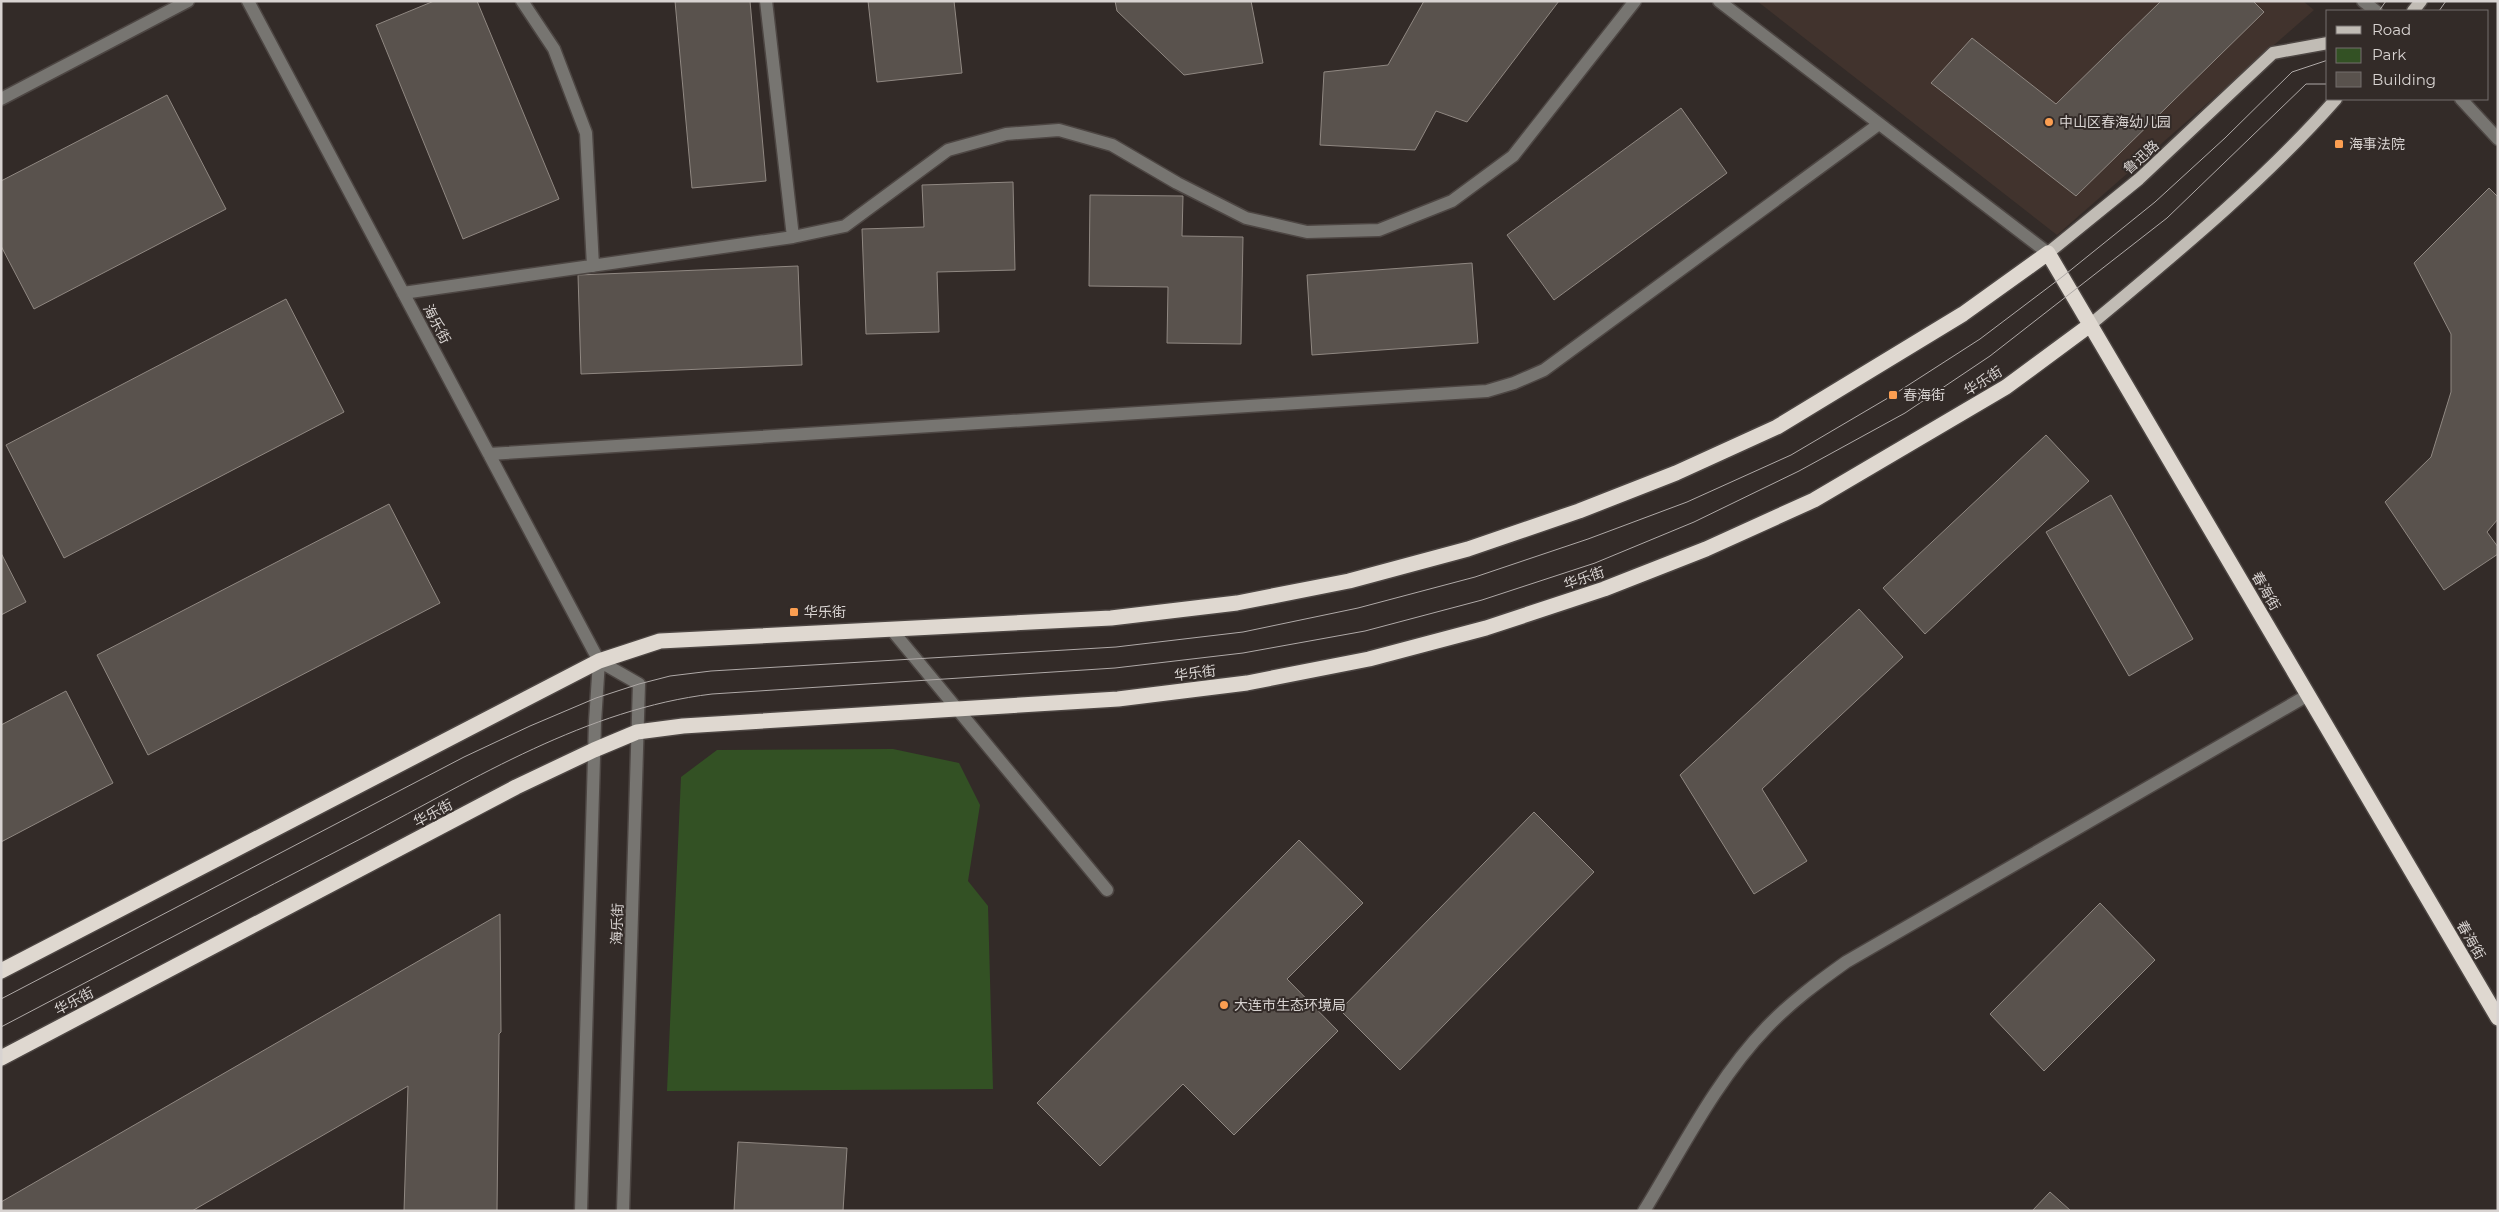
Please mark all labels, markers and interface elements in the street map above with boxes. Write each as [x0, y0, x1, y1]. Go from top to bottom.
legend [2326, 10, 2489, 100]
text: Road [2372, 20, 2411, 39]
text: Park [2372, 45, 2406, 64]
text: Building [2372, 70, 2436, 89]
place label: 中山区春海幼儿园 [2059, 113, 2171, 131]
marker: 中山区春海幼儿园 [2043, 116, 2055, 128]
place label: 海事法院 [2349, 135, 2405, 153]
street label: 鲁迅路 [2119, 136, 2163, 178]
marker: 海事法院 [2333, 138, 2345, 150]
street label: 海乐街 [419, 301, 455, 347]
street label: 华乐街 [1960, 362, 2006, 400]
place label: 春海街 [1903, 386, 1945, 404]
marker: 春海街 [1887, 389, 1899, 401]
street label: 华乐街 [1561, 563, 1607, 593]
street label: 春海街 [2248, 568, 2284, 614]
place label: 华乐街 [804, 603, 846, 621]
marker: 华乐街 [788, 606, 800, 618]
street label: 华乐街 [1173, 662, 1217, 684]
street label: 华乐街 [410, 795, 456, 831]
street label: 海乐街 [607, 903, 627, 945]
street label: 春海街 [2453, 917, 2489, 963]
street label: 华乐街 [51, 983, 97, 1019]
place label: 大连市生态环境局 [1234, 996, 1346, 1014]
marker: 大连市生态环境局 [1218, 999, 1230, 1011]

